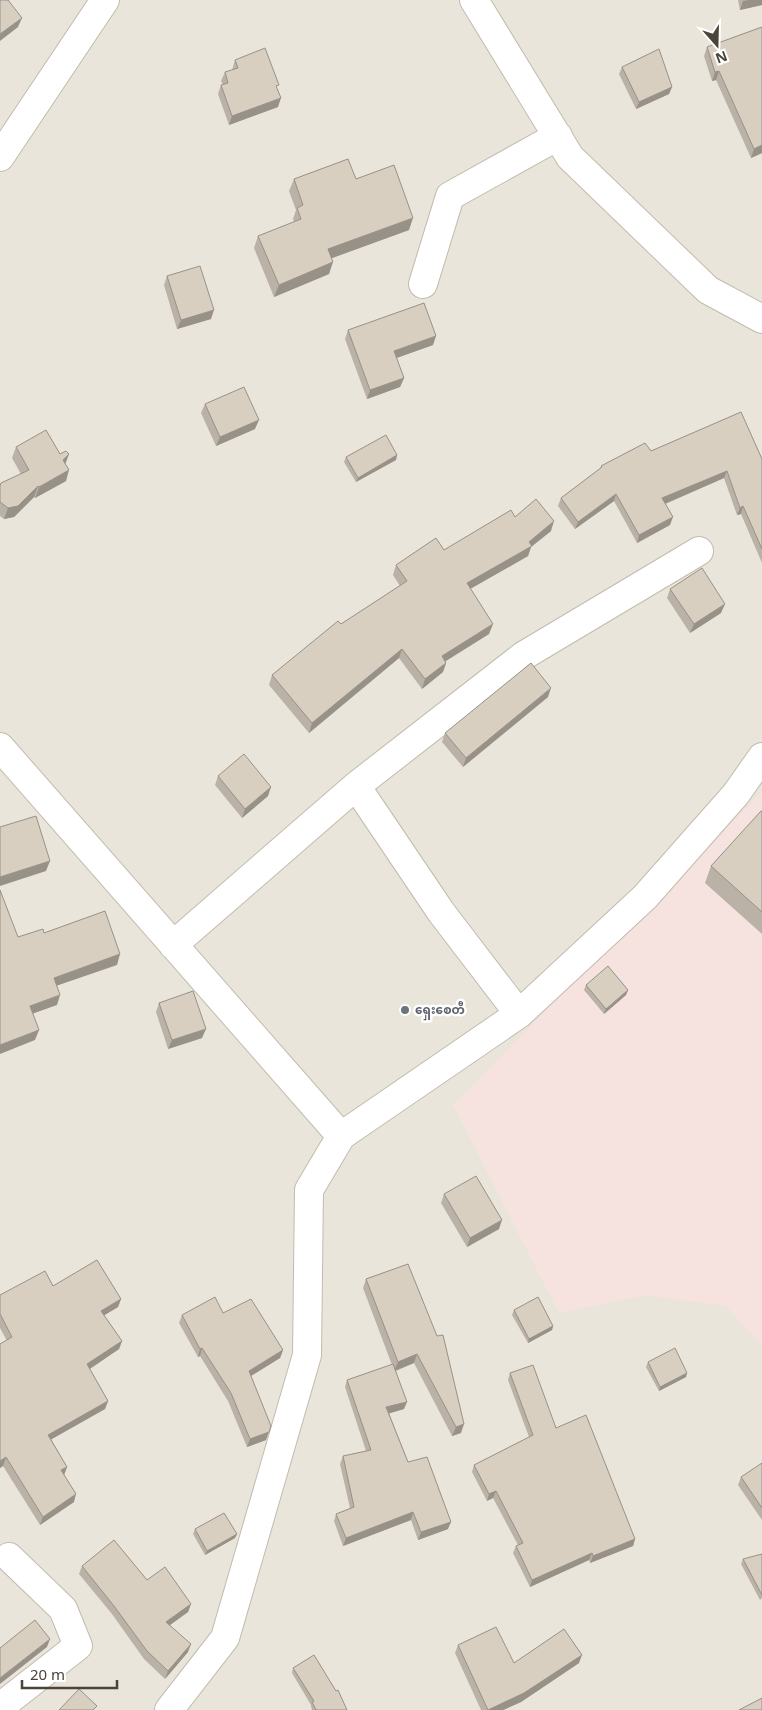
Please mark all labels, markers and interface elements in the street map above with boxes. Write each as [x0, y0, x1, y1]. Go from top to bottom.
north arrow [692, 20, 742, 70]
text: N [713, 47, 730, 69]
place label: ရှေးစေတီ [415, 1001, 465, 1021]
marker: ရှေးစေတီ [399, 1004, 411, 1016]
scale bar [22, 1658, 118, 1690]
text: 20 m [30, 1664, 65, 1684]

